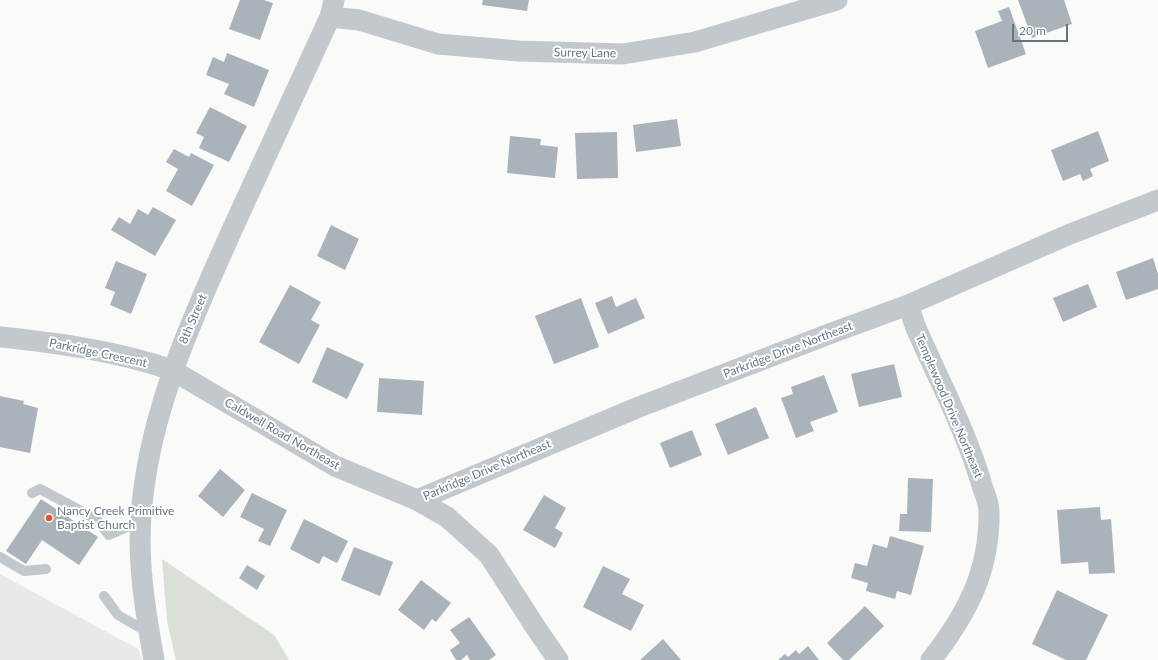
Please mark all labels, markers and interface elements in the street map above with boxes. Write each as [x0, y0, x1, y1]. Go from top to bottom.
scale bar [1014, 16, 1070, 42]
text: 20 m [1019, 23, 1046, 38]
street label: Surrey Lane [554, 45, 616, 61]
street label: 8th Street [176, 292, 210, 346]
street label: Parkridge Drive Northeast [721, 319, 855, 381]
street label: Templewood Drive Northeast [912, 332, 986, 480]
street label: Parkridge Crescent [48, 336, 148, 370]
street label: Caldwell Road Northeast [222, 395, 342, 473]
street label: Parkridge Drive Northeast [421, 436, 553, 504]
place label: Nancy Creek Primitive Baptist Church [57, 504, 174, 532]
marker: Nancy Creek Primitive Baptist Church [44, 513, 54, 523]

